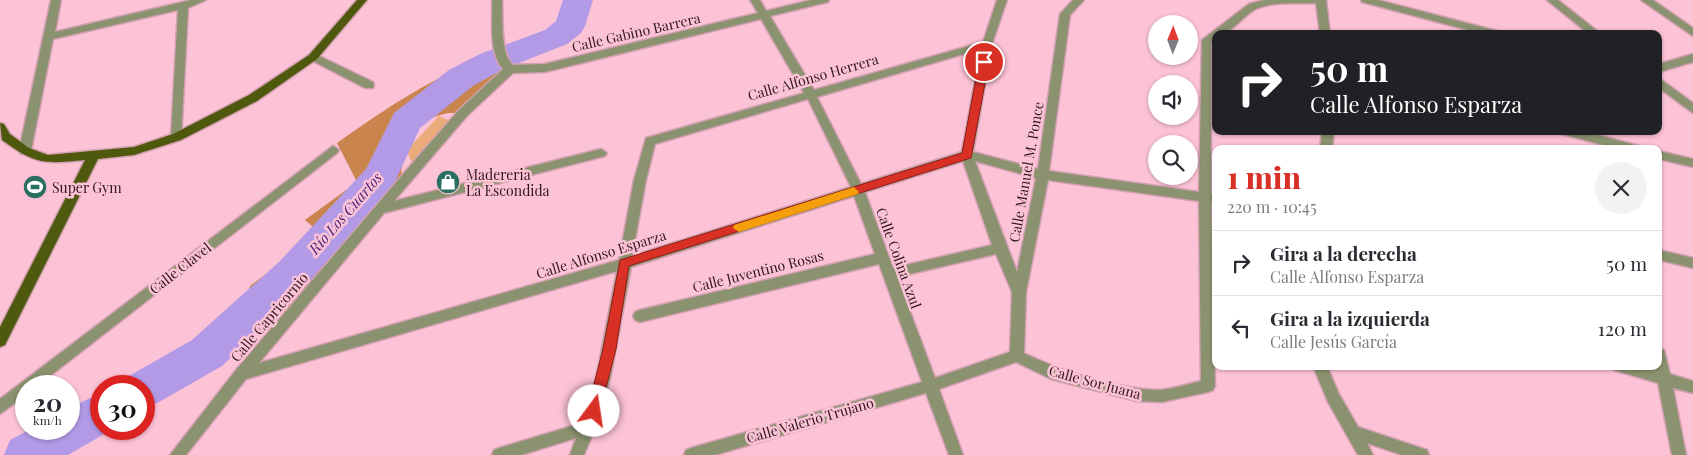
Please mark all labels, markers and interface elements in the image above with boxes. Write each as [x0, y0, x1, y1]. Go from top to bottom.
street label: Calle Gabino Barrera [570, 8, 702, 56]
north arrow [1148, 15, 1198, 65]
map controls [1148, 15, 1198, 185]
pin [963, 41, 1005, 83]
text: 50 m [1310, 44, 1388, 91]
icon: arrive [970, 48, 998, 76]
street label: Calle Alfonso Herrera [745, 49, 881, 105]
icon: right [1227, 50, 1292, 115]
button: sound [1148, 75, 1198, 125]
text: Calle Alfonso Esparza [1310, 89, 1522, 119]
street label: Calle Manuel M. Ponce [1004, 100, 1048, 244]
button: search [1148, 135, 1198, 185]
text: 1 min [1227, 157, 1301, 197]
button: close [1595, 162, 1647, 214]
place label: Madereria La Escondida [466, 165, 550, 200]
water label: Río Los Cuartos [303, 168, 386, 259]
shop icon: Madereria La Escondida [435, 169, 461, 195]
sports icon: Super Gym [22, 174, 48, 200]
place label: Super Gym [52, 178, 122, 197]
text: 220 m · 10:45 [1227, 196, 1317, 217]
street label: Calle Colina Azul [872, 205, 926, 311]
street label: Calle Alfonso Esparza [534, 225, 668, 283]
street label: Calle Clavel [145, 238, 215, 298]
text: Gira a la derecha [1270, 240, 1417, 266]
street label: Calle Juventino Rosas [690, 246, 826, 296]
icon: right [1227, 249, 1255, 277]
text: 50 m [1606, 250, 1647, 276]
text: Calle Alfonso Esparza [1270, 266, 1424, 287]
street label: Calle Capricornio [226, 268, 312, 366]
text: Gira a la izquierda [1270, 305, 1430, 331]
icon: left [1227, 314, 1255, 342]
text: 120 m [1598, 315, 1647, 341]
text: Calle Jesús García [1270, 331, 1397, 352]
street label: Calle Sor Juana [1047, 361, 1143, 403]
speed limit sign: 30 [90, 375, 155, 440]
position arrow [567, 384, 619, 436]
text: 20 [33, 385, 62, 418]
street label: Calle Valerio Trujano [744, 393, 876, 447]
text: km/h [33, 412, 62, 428]

